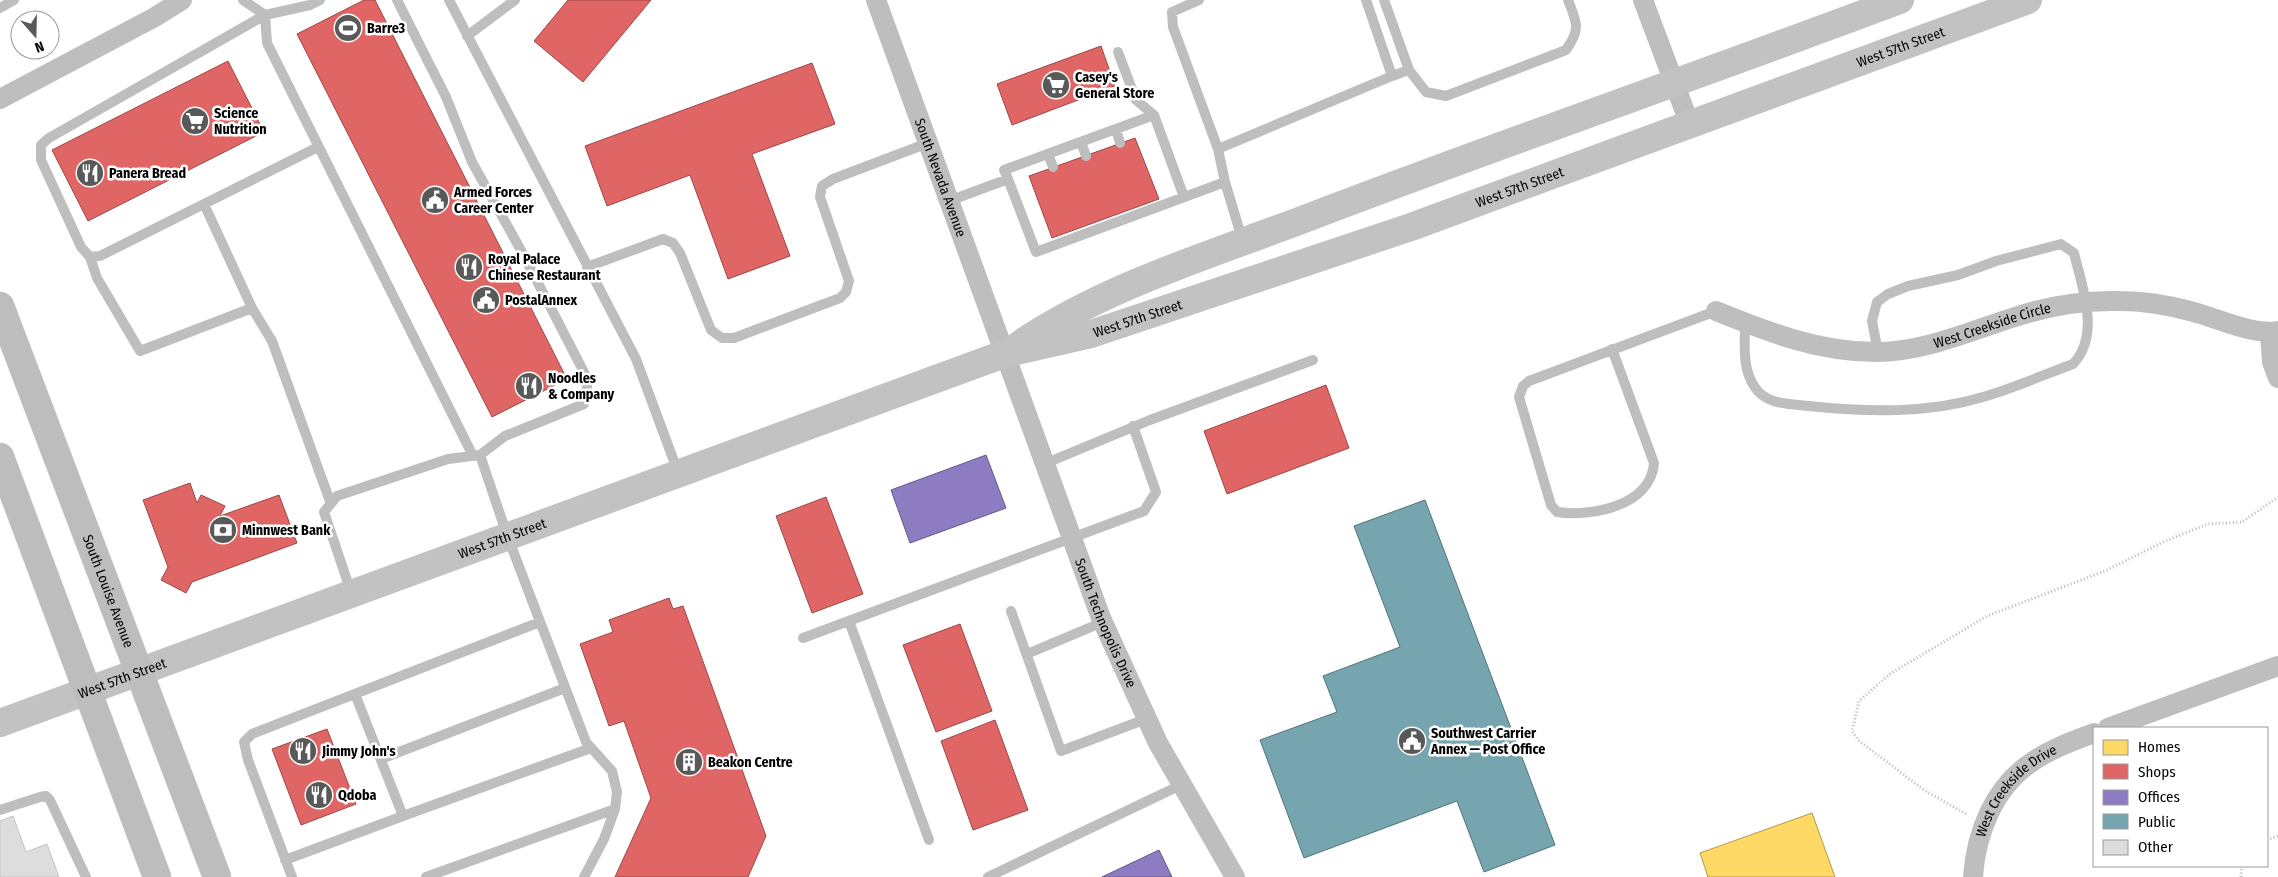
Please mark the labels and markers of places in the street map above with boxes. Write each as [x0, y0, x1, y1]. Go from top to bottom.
sports icon: Barre3 [333, 13, 363, 43]
place label: Barre3 [367, 20, 405, 37]
place label: Casey's General Store [1075, 69, 1154, 102]
supermarket icon: Casey's General Store [1041, 70, 1071, 100]
place label: Science Nutrition [214, 105, 267, 138]
supermarket icon: Science Nutrition [180, 106, 210, 136]
restaurant icon: Panera Bread [75, 158, 105, 188]
place label: Panera Bread [109, 165, 186, 182]
place label: Armed Forces Career Center [453, 184, 534, 217]
public building icon: Armed Forces Career Center [420, 185, 450, 215]
place label: Royal Palace Chinese Restaurant [488, 251, 602, 284]
restaurant icon: Royal Palace Chinese Restaurant [454, 252, 484, 282]
public building icon: PostalAnnex [471, 285, 501, 315]
place label: PostalAnnex [505, 292, 577, 309]
place label: Noodles & Company [548, 370, 615, 403]
restaurant icon: Noodles & Company [514, 371, 544, 401]
bank icon: Minnwest Bank [208, 515, 238, 545]
place label: Minnwest Bank [242, 522, 331, 539]
place label: Southwest Carrier Annex — Post Office [1430, 725, 1545, 758]
public building icon: Southwest Carrier Annex — Post Office [1397, 726, 1427, 756]
restaurant icon: Jimmy John's [288, 736, 318, 766]
place label: Jimmy John's [321, 743, 396, 760]
building icon: Beakon Centre [674, 747, 704, 777]
place label: Beakon Centre [708, 754, 793, 771]
restaurant icon: Qdoba [304, 780, 334, 810]
place label: Qdoba [338, 787, 376, 804]

